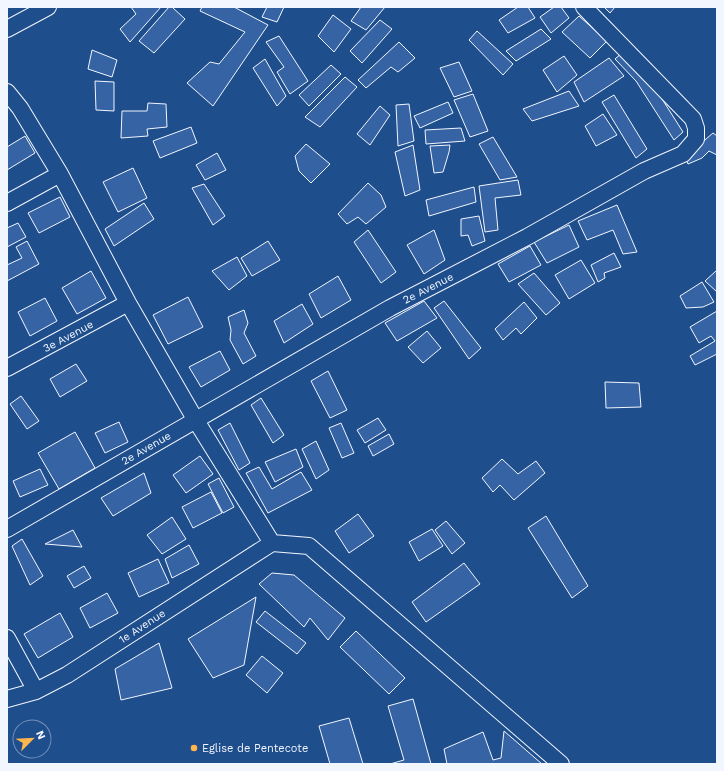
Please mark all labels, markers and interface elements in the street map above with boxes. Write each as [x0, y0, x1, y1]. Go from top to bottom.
street label: 2e Avenue [401, 270, 456, 307]
street label: 3e Avenue [41, 318, 96, 355]
street label: 2e Avenue [119, 429, 173, 468]
street label: 1e Avenue [117, 607, 168, 646]
north arrow [12, 719, 52, 759]
text: N [33, 729, 48, 742]
place label: Eglise de Pentecote [202, 742, 308, 755]
marker: Eglise de Pentecote [189, 743, 199, 753]

